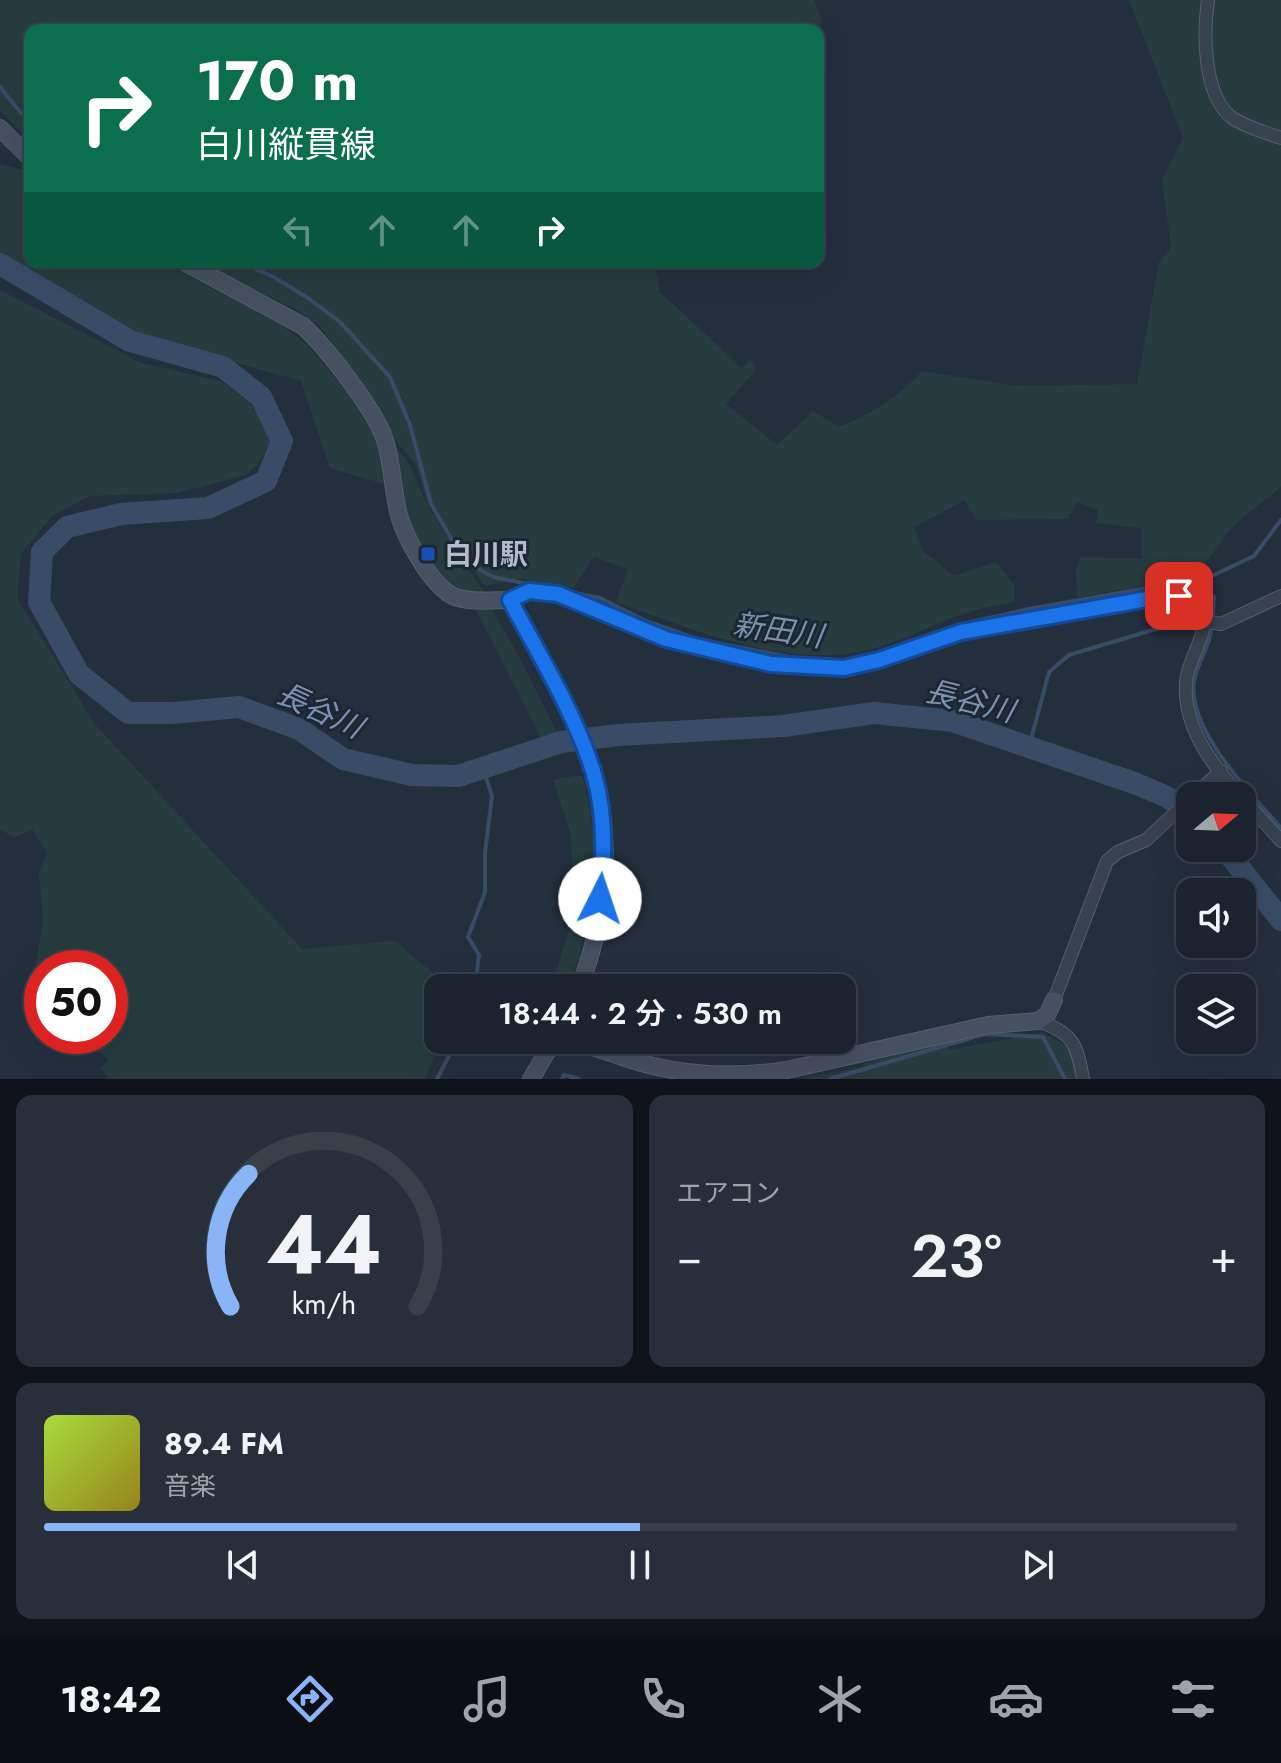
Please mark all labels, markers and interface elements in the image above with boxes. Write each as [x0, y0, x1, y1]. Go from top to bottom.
text: 170 m [196, 40, 358, 121]
icon: right [64, 56, 168, 160]
text: 白川縦貫線 [196, 118, 376, 170]
icon: left [276, 208, 320, 252]
icon: ahead [360, 208, 404, 252]
icon: ahead [444, 208, 488, 252]
icon: right [528, 208, 572, 252]
place label: 白川駅 [444, 534, 528, 575]
marker: 白川駅 [419, 545, 437, 563]
pin [1145, 562, 1213, 630]
icon: arrive [1157, 574, 1201, 618]
water label: 新田川 [730, 602, 829, 658]
water label: 長谷川 [921, 669, 1022, 733]
water label: 長谷川 [270, 671, 373, 750]
north arrow [1176, 782, 1256, 862]
map controls [1176, 782, 1256, 1054]
position arrow [558, 857, 642, 941]
button: sound [1176, 878, 1256, 958]
speed limit sign: 50 [24, 950, 128, 1054]
button: layers [1176, 974, 1256, 1054]
text: 18:44 · 2 分 · 530 m [498, 992, 782, 1035]
text: エアコン [677, 1174, 781, 1212]
text: 44 [266, 1184, 382, 1304]
text: 23° [911, 1213, 1002, 1300]
text: − [677, 1225, 702, 1289]
text: + [1210, 1225, 1237, 1289]
text: km/h [292, 1283, 357, 1325]
text: 89.4 FM [164, 1422, 284, 1465]
text: 音楽 [164, 1467, 216, 1505]
icon: previous [221, 1543, 265, 1587]
icon: pause [618, 1543, 662, 1587]
icon: next [1016, 1543, 1060, 1587]
icon: directions [282, 1671, 338, 1727]
icon: music [459, 1671, 515, 1727]
icon: phone [635, 1671, 691, 1727]
icon: climate [812, 1671, 868, 1727]
icon: car [988, 1671, 1044, 1727]
icon: filters [1165, 1671, 1221, 1727]
text: 18:42 [60, 1673, 162, 1725]

